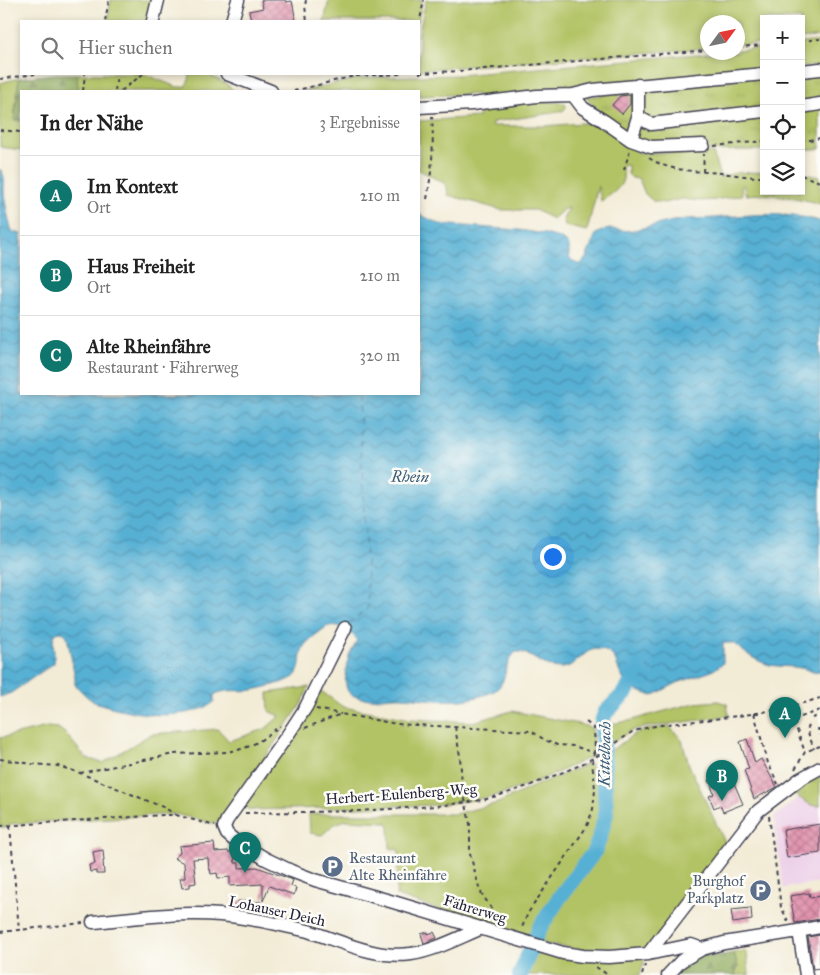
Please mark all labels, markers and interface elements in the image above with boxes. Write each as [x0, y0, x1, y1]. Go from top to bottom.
north arrow [700, 15, 745, 60]
map controls [760, 15, 805, 195]
button: + [760, 15, 805, 60]
search box [20, 20, 420, 75]
icon: search [38, 34, 66, 62]
text: Hier suchen [78, 36, 172, 59]
button: − [760, 60, 805, 105]
button: locate [760, 105, 805, 150]
text: In der Nähe [40, 110, 143, 136]
text: 3 Ergebnisse [319, 113, 400, 132]
button: layers [760, 150, 805, 195]
text: Im Kontext [87, 175, 178, 198]
text: A [51, 186, 61, 205]
text: 210 m [360, 186, 400, 205]
text: Ort [87, 198, 111, 217]
text: Haus Freiheit [87, 255, 195, 278]
text: B [51, 266, 61, 285]
text: 210 m [360, 266, 400, 285]
text: Ort [87, 278, 111, 297]
text: Alte Rheinfähre [87, 335, 211, 358]
text: C [51, 346, 61, 365]
text: 320 m [360, 346, 400, 365]
text: Restaurant · Fährerweg [87, 358, 238, 377]
water label: Rhein [390, 467, 430, 486]
your location [540, 544, 566, 570]
pin: A [769, 697, 801, 738]
water label: Kittelbach [594, 721, 615, 788]
pin: B [706, 760, 738, 801]
street label: Herbert-Eulenberg-Weg [325, 780, 478, 808]
pin: C [229, 832, 261, 873]
place label: Restaurant Alte Rheinfähre [348, 849, 447, 884]
parking icon: Restaurant Alte Rheinfähre [321, 855, 345, 879]
place label: Burghof Parkplatz [687, 872, 747, 907]
parking icon: Burghof Parkplatz [748, 878, 772, 902]
street label: Fährerweg [441, 891, 510, 927]
street label: Lohauser Deich [227, 892, 328, 930]

